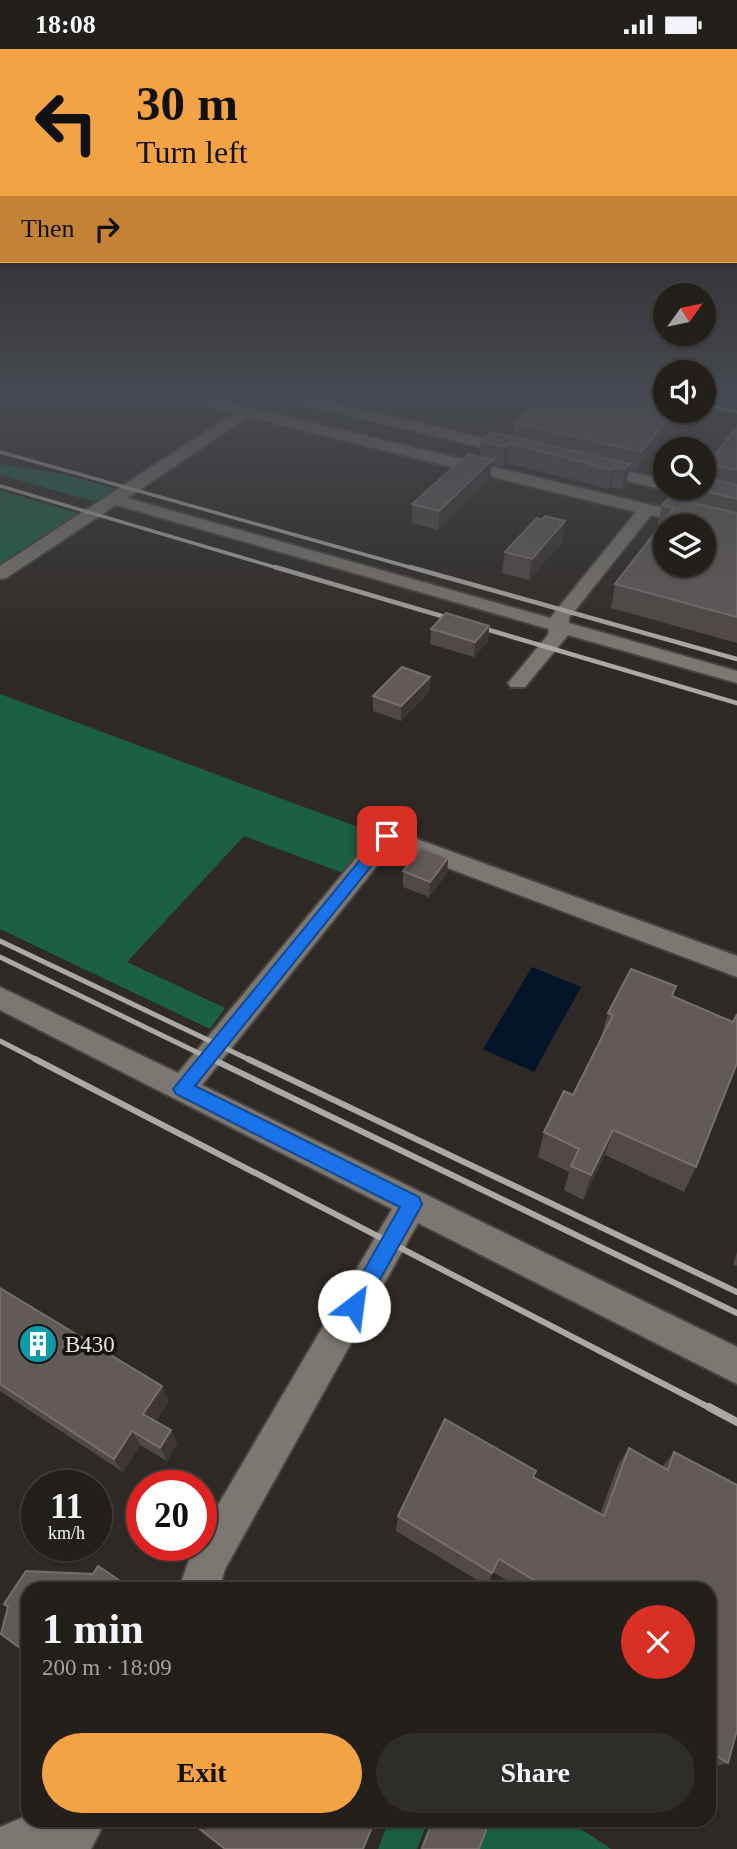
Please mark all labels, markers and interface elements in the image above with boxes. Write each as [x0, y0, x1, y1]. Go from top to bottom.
text: 18:08 [35, 10, 96, 39]
text: 30 m [136, 76, 238, 131]
icon: left [21, 77, 112, 168]
text: Turn left [136, 134, 248, 170]
icon: right [88, 210, 126, 248]
text: Then [21, 214, 74, 243]
north arrow [653, 283, 716, 347]
map controls [653, 283, 716, 577]
button: sound [653, 360, 716, 423]
button: search [653, 437, 716, 500]
button: layers [653, 514, 716, 577]
pin [357, 806, 417, 866]
icon: arrive [368, 817, 406, 855]
position arrow [317, 1269, 391, 1343]
building icon: B430 [17, 1323, 59, 1365]
place label: B430 [65, 1332, 115, 1357]
speed limit sign: 20 [126, 1470, 217, 1561]
text: 11 [50, 1487, 83, 1526]
text: km/h [48, 1523, 85, 1543]
button: close [621, 1605, 695, 1679]
text: 1 min [42, 1606, 144, 1652]
text: 200 m · 18:09 [42, 1655, 172, 1680]
button: Exit [42, 1733, 362, 1813]
button: Share [376, 1733, 695, 1813]

